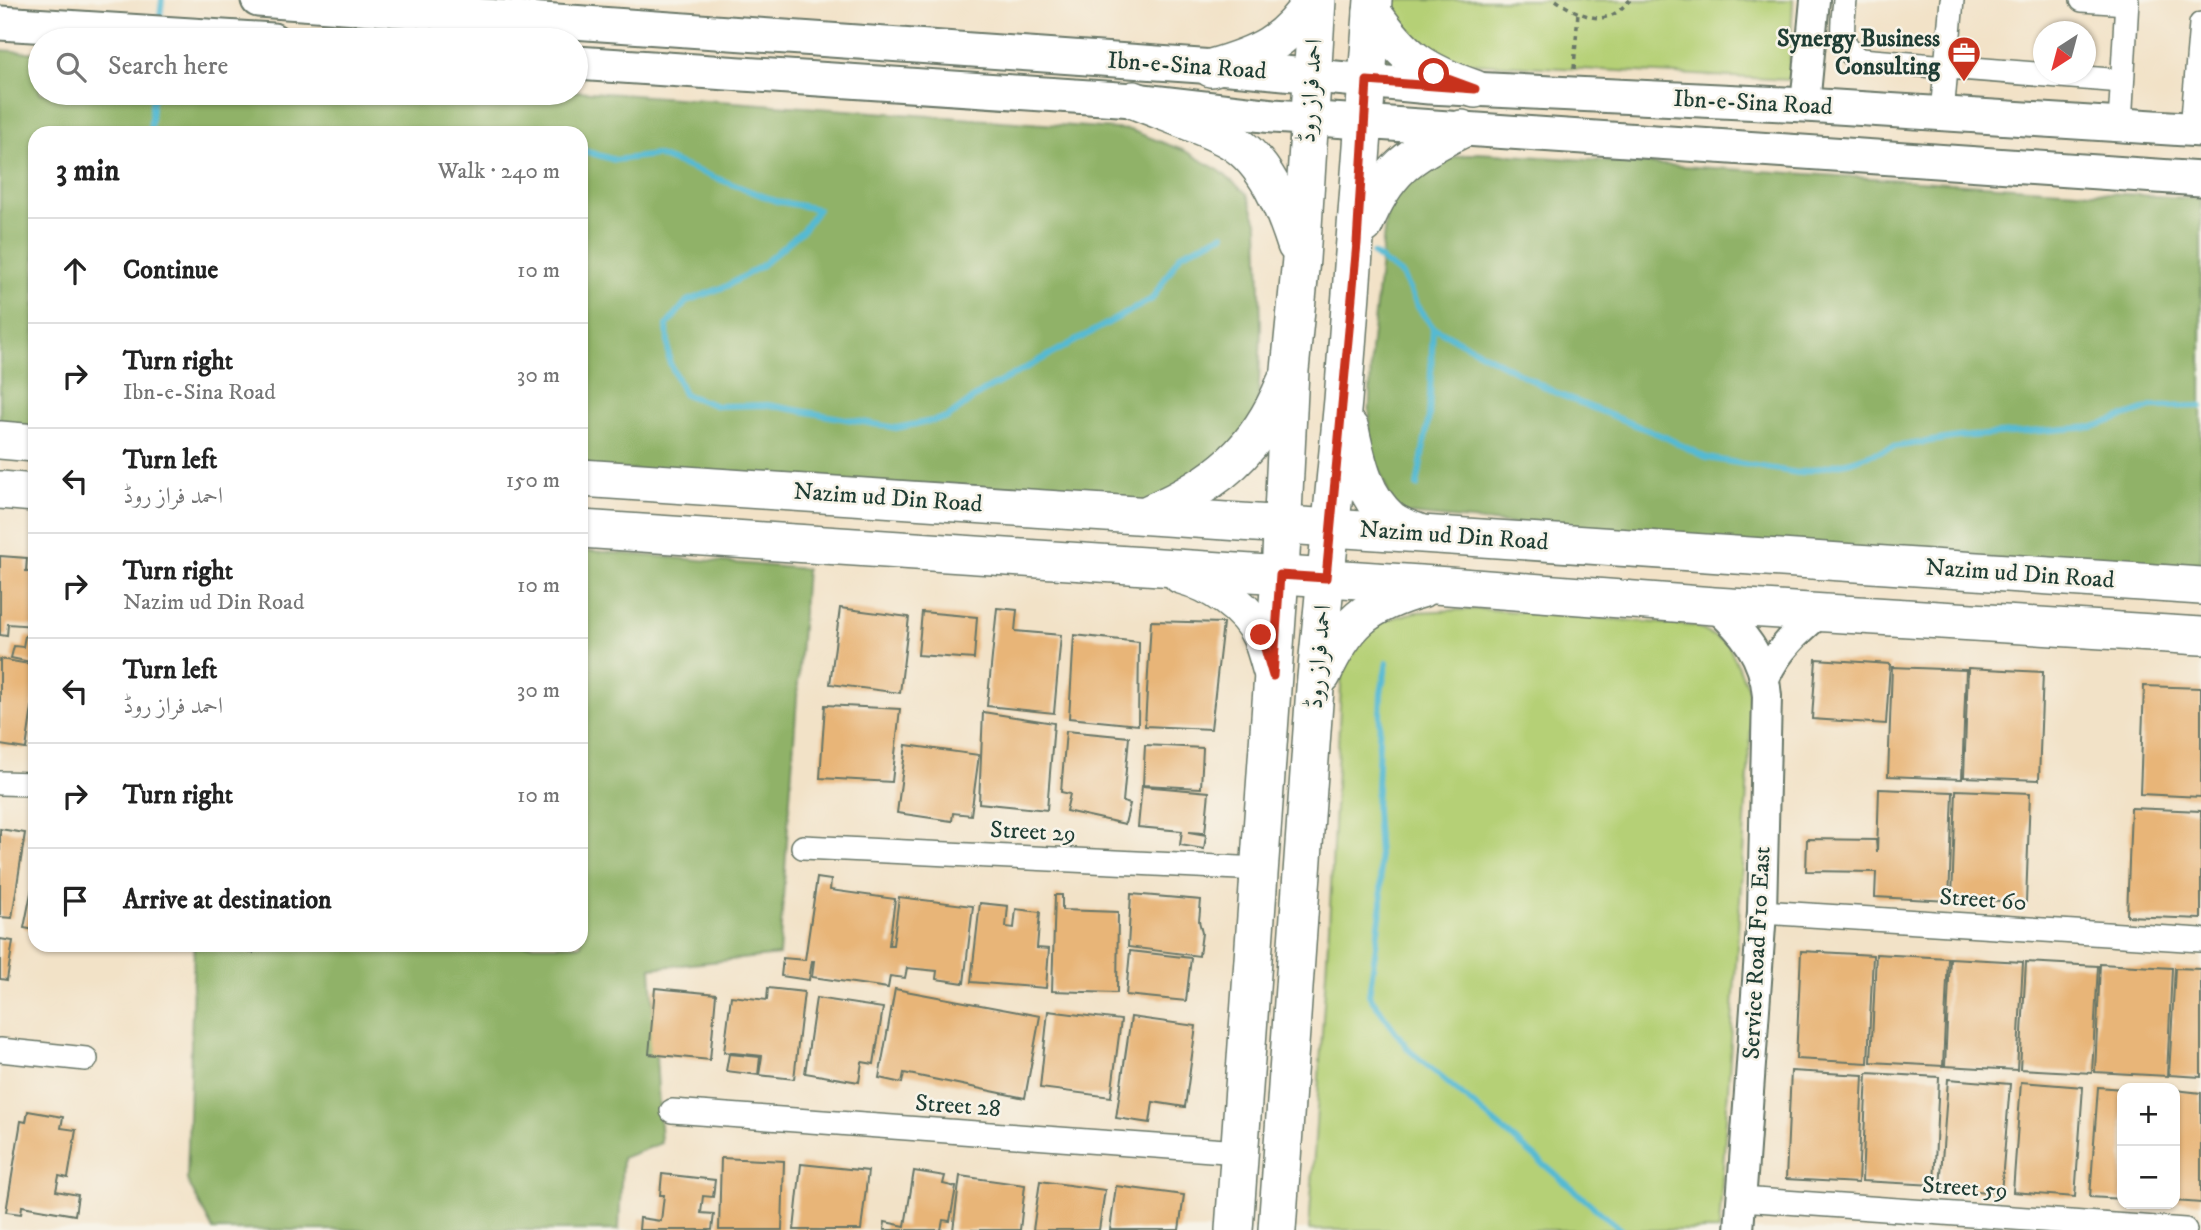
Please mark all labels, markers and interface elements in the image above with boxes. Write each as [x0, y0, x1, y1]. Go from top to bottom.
north arrow [2033, 21, 2096, 84]
place label: Synergy Business Consulting [1777, 24, 1941, 82]
search box [28, 28, 588, 105]
office icon: Synergy Business Consulting [1945, 34, 1983, 83]
street label: احمد فراز روڈ [1292, 38, 1330, 144]
street label: Ibn-e-Sina Road [1106, 45, 1268, 87]
icon: search [52, 48, 90, 86]
text: Search here [108, 50, 228, 83]
route start [1418, 58, 1449, 89]
street label: Ibn-e-Sina Road [1673, 84, 1833, 122]
text: 3 min [56, 153, 120, 190]
text: Walk · 240 m [438, 157, 560, 186]
icon: ahead [56, 252, 94, 290]
text: Continue [123, 254, 218, 287]
text: 10 m [517, 256, 560, 285]
text: Turn right [123, 345, 233, 378]
icon: right [56, 357, 94, 395]
text: 30 m [517, 361, 560, 390]
text: Ibn-e-Sina Road [123, 378, 276, 407]
text: Turn left [123, 444, 217, 477]
icon: left [56, 462, 94, 500]
text: 150 m [506, 466, 560, 495]
street label: Nazim ud Din Road [793, 476, 983, 520]
text: احمد فراز روڈ [123, 482, 223, 511]
street label: Nazim ud Din Road [1359, 514, 1549, 558]
street label: Nazim ud Din Road [1925, 552, 2115, 596]
text: Turn right [123, 555, 233, 588]
icon: right [56, 567, 94, 605]
text: 10 m [517, 571, 560, 600]
text: Nazim ud Din Road [123, 588, 304, 617]
street label: احمد فراز روڈ [1300, 604, 1338, 710]
route end [1245, 619, 1276, 650]
text: Turn left [123, 654, 217, 687]
icon: left [56, 672, 94, 710]
text: 30 m [517, 676, 560, 705]
text: احمد فراز روڈ [123, 692, 223, 721]
icon: right [56, 777, 94, 815]
text: Turn right [123, 779, 233, 812]
text: 10 m [517, 781, 560, 810]
street label: Street 29 [989, 815, 1077, 849]
street label: Service Road F10 East [1736, 845, 1778, 1060]
icon: arrive [56, 882, 94, 920]
street label: Street 60 [1938, 882, 2028, 918]
text: Arrive at destination [123, 884, 332, 917]
map controls [2117, 1083, 2180, 1209]
button: + [2117, 1083, 2180, 1146]
street label: Street 28 [914, 1088, 1002, 1124]
button: − [2117, 1146, 2180, 1209]
street label: Street 59 [1921, 1170, 2009, 1206]

